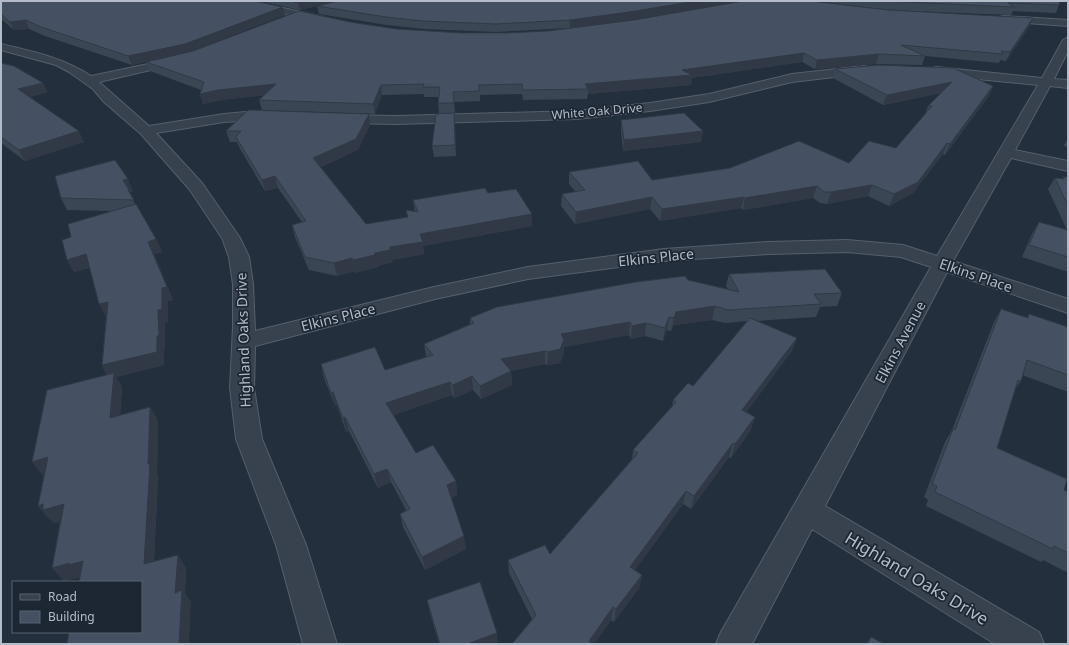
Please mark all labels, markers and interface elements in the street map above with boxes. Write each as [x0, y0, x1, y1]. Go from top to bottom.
street label: White Oak Drive [551, 99, 643, 123]
street label: Elkins Place [617, 244, 695, 270]
street label: Elkins Place [937, 254, 1015, 296]
street label: Highland Oaks Drive [231, 272, 255, 408]
street label: Elkins Avenue [870, 297, 930, 386]
street label: Elkins Place [299, 299, 377, 335]
street label: Highland Oaks Drive [841, 526, 993, 630]
legend [12, 581, 142, 633]
text: Road [48, 588, 77, 605]
text: Building [48, 608, 95, 625]

